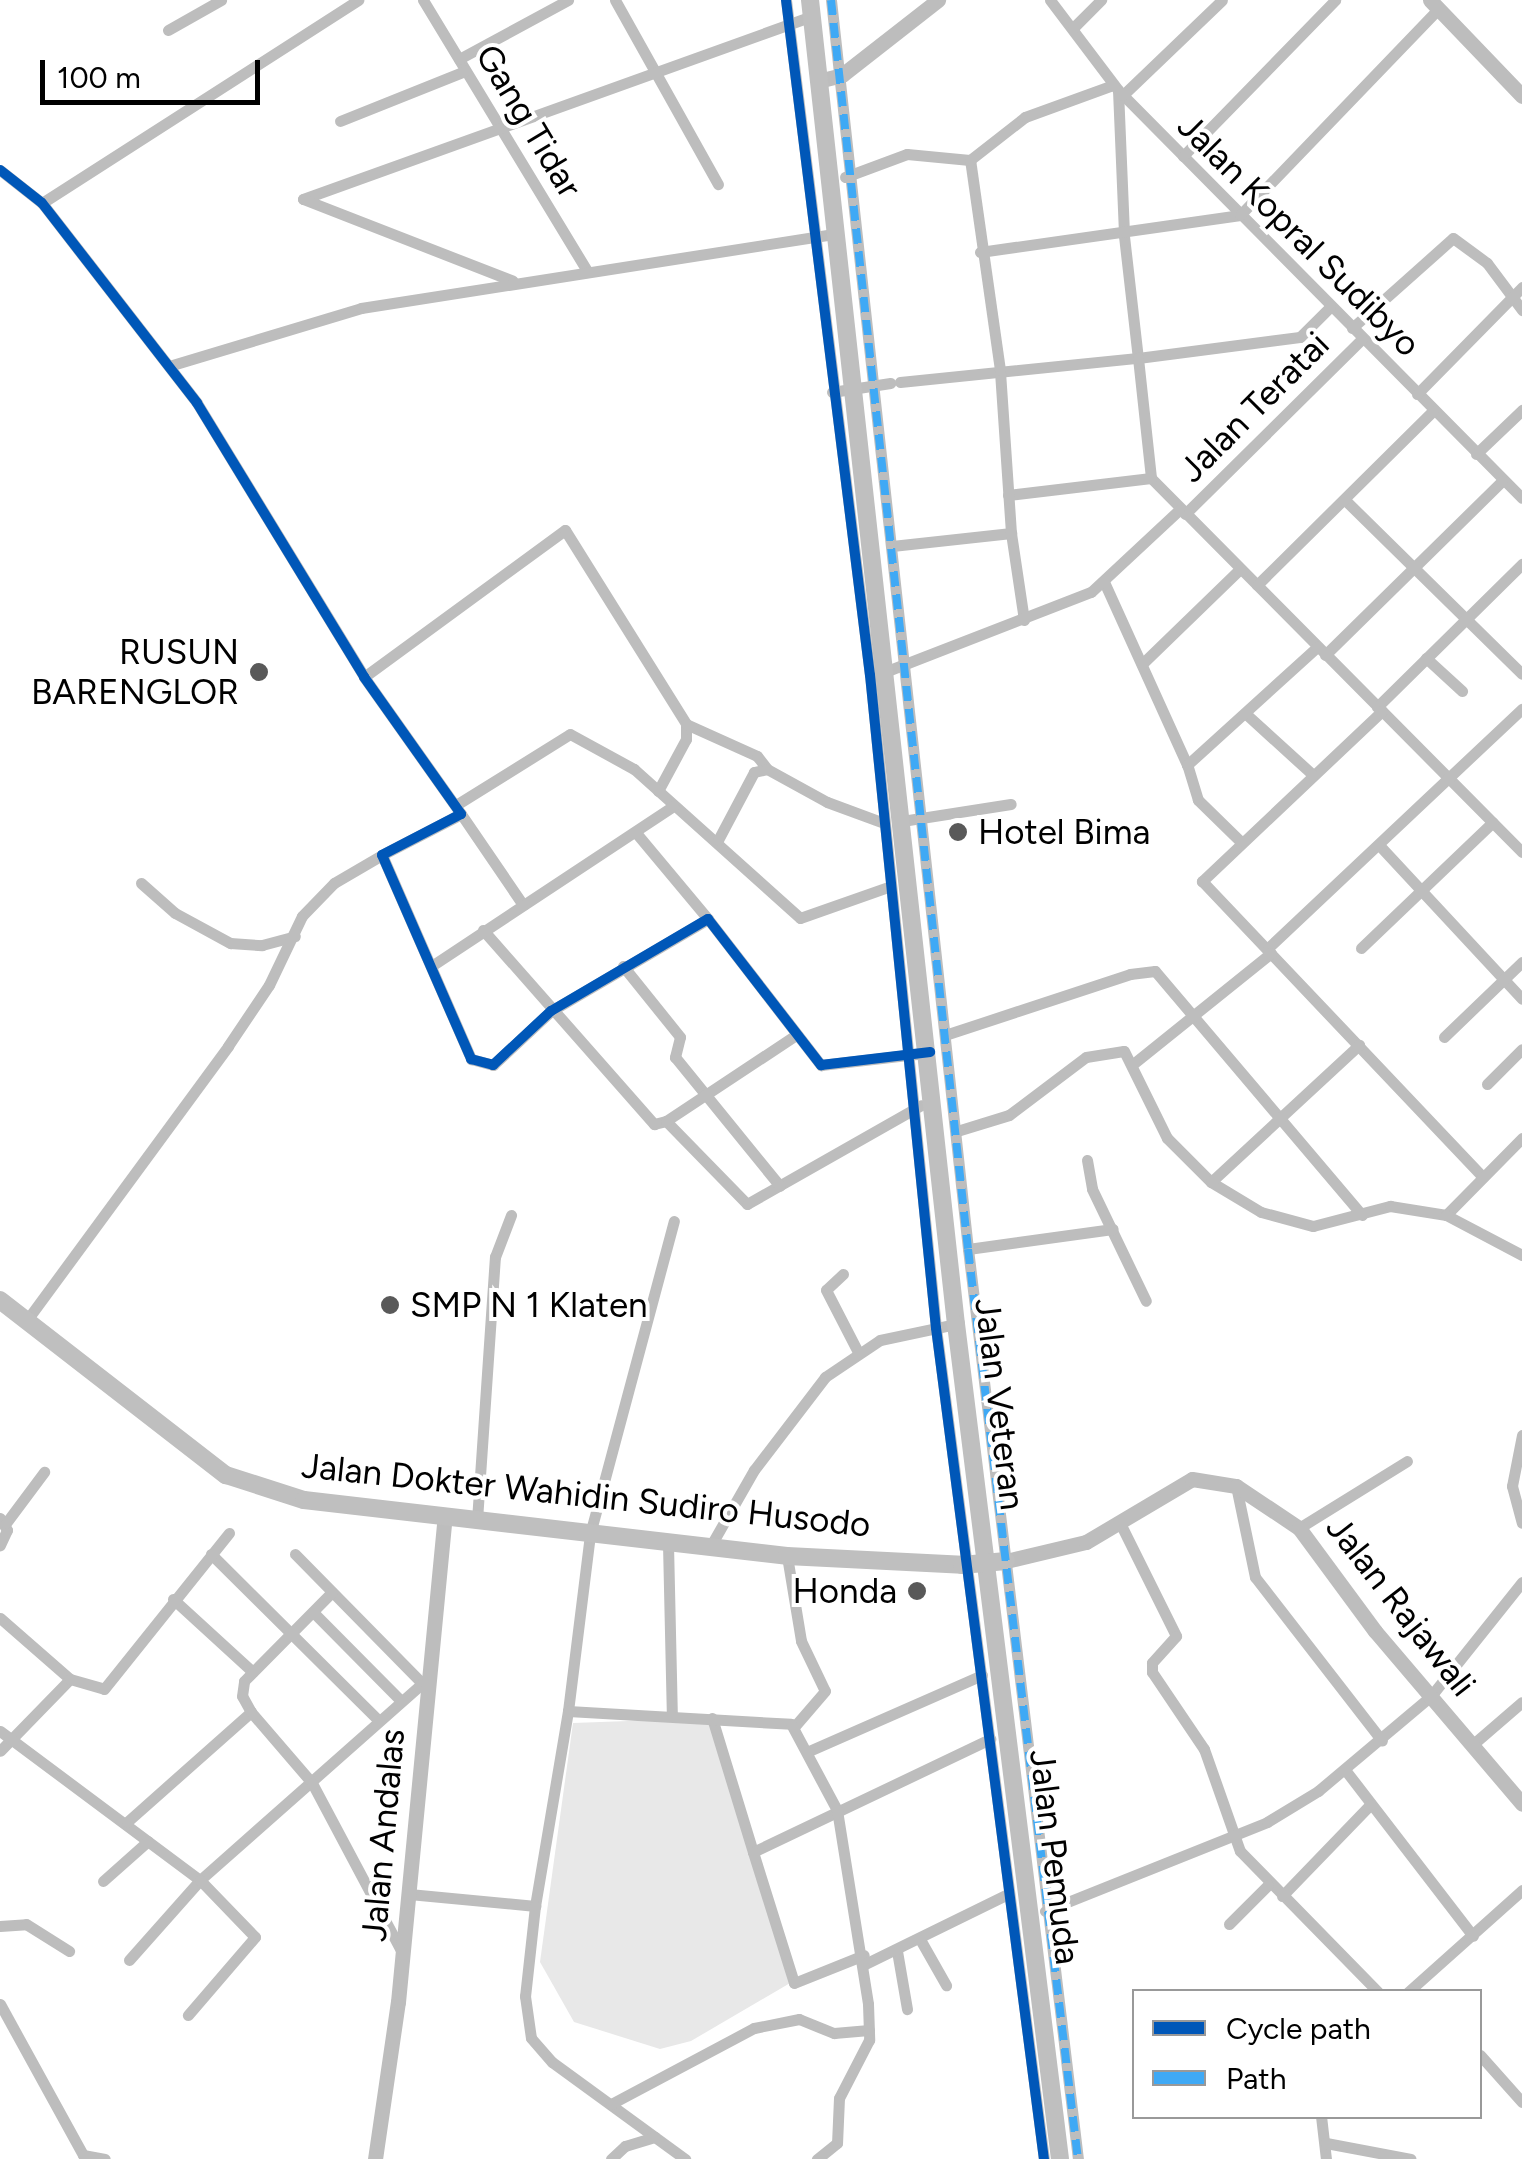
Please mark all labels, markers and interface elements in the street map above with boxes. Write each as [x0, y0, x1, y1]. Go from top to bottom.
street label: Gang Tidar [467, 37, 591, 205]
scale bar [45, 40, 265, 102]
text: 100 m [57, 59, 141, 96]
street label: Jalan Kopral Sudibyo [1169, 105, 1429, 365]
street label: Jalan Teratai [1170, 323, 1338, 491]
place label: RUSUN BARENGLOR [31, 631, 239, 713]
marker: RUSUN BARENGLOR [248, 661, 270, 683]
place label: Hotel Bima [978, 811, 1150, 853]
marker: Hotel Bima [947, 821, 969, 843]
place label: SMP N 1 Klaten [410, 1284, 648, 1326]
marker: SMP N 1 Klaten [379, 1294, 401, 1316]
street label: Jalan Veteran [966, 1296, 1034, 1512]
street label: Jalan Dokter Wahidin Sudiro Husodo [299, 1444, 873, 1546]
street label: Jalan Rajawali [1318, 1508, 1484, 1704]
place label: Honda [793, 1570, 897, 1612]
marker: Honda [906, 1580, 928, 1602]
street label: Jalan Andalas [353, 1727, 413, 1943]
street label: Jalan Pemuda [1021, 1747, 1089, 1967]
legend [1132, 1989, 1482, 2119]
text: Cycle path [1226, 2010, 1371, 2047]
text: Path [1226, 2060, 1286, 2097]

